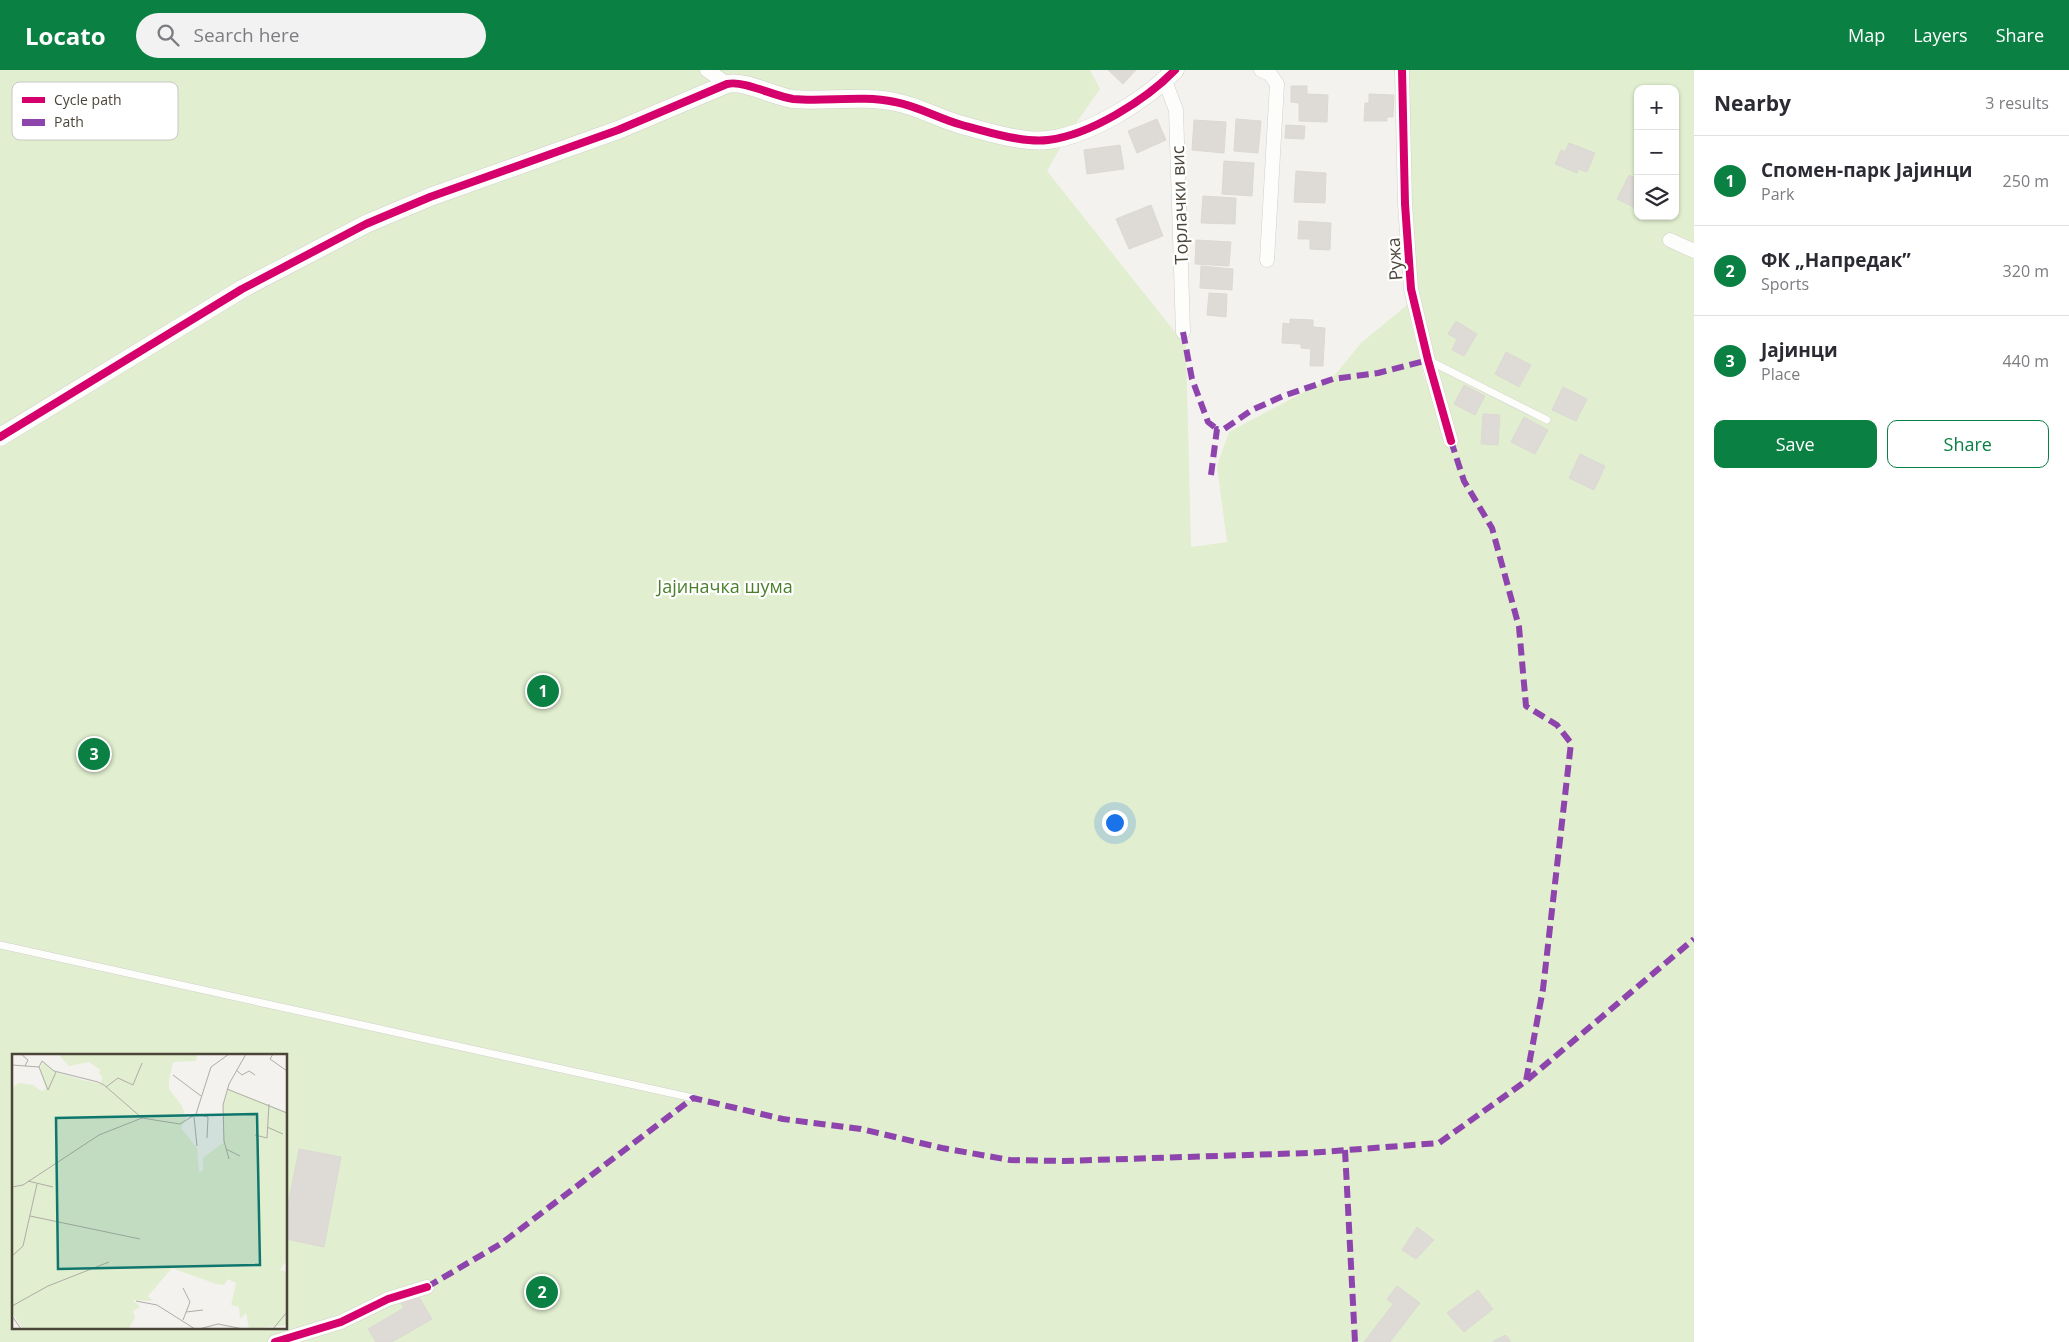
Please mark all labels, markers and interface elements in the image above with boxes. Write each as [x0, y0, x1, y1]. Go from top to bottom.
search box [136, 13, 486, 58]
text: Locato [25, 19, 106, 52]
icon: search [154, 21, 182, 49]
text: Search here [194, 22, 299, 48]
text: Map [1848, 23, 1885, 47]
text: Layers [1913, 23, 1968, 47]
text: Share [1996, 23, 2044, 47]
legend [12, 82, 178, 140]
map controls [1634, 85, 1679, 220]
button: + [1634, 85, 1679, 130]
text: Nearby [1714, 89, 1791, 117]
text: Cycle path [54, 90, 122, 109]
text: 3 results [1985, 92, 2049, 114]
text: Path [54, 112, 84, 131]
button: − [1634, 130, 1679, 175]
street label: Торлачки вис [1165, 145, 1193, 265]
text: Спомен-парк Јајинци [1761, 157, 1972, 183]
text: 1 [1725, 170, 1735, 192]
text: 250 m [2003, 170, 2049, 192]
button: layers [1634, 175, 1679, 220]
text: Park [1761, 183, 1794, 205]
street label: Ружа [1381, 237, 1407, 281]
text: ФК „Напредак” [1761, 247, 1911, 273]
text: 2 [1725, 260, 1735, 282]
text: 320 m [2003, 260, 2049, 282]
text: Sports [1761, 273, 1809, 295]
text: Јајинци [1761, 337, 1838, 363]
text: 3 [1725, 350, 1735, 372]
text: 440 m [2003, 350, 2049, 372]
text: Place [1761, 363, 1800, 385]
button: Save [1714, 420, 1877, 468]
button: Share [1887, 420, 2049, 468]
park label: Јајиначка шума [655, 574, 793, 598]
pin: 1 [527, 672, 559, 710]
pin: 3 [78, 735, 110, 773]
your location [1102, 810, 1128, 836]
inset map [12, 1054, 288, 1330]
pin: 2 [526, 1273, 558, 1311]

